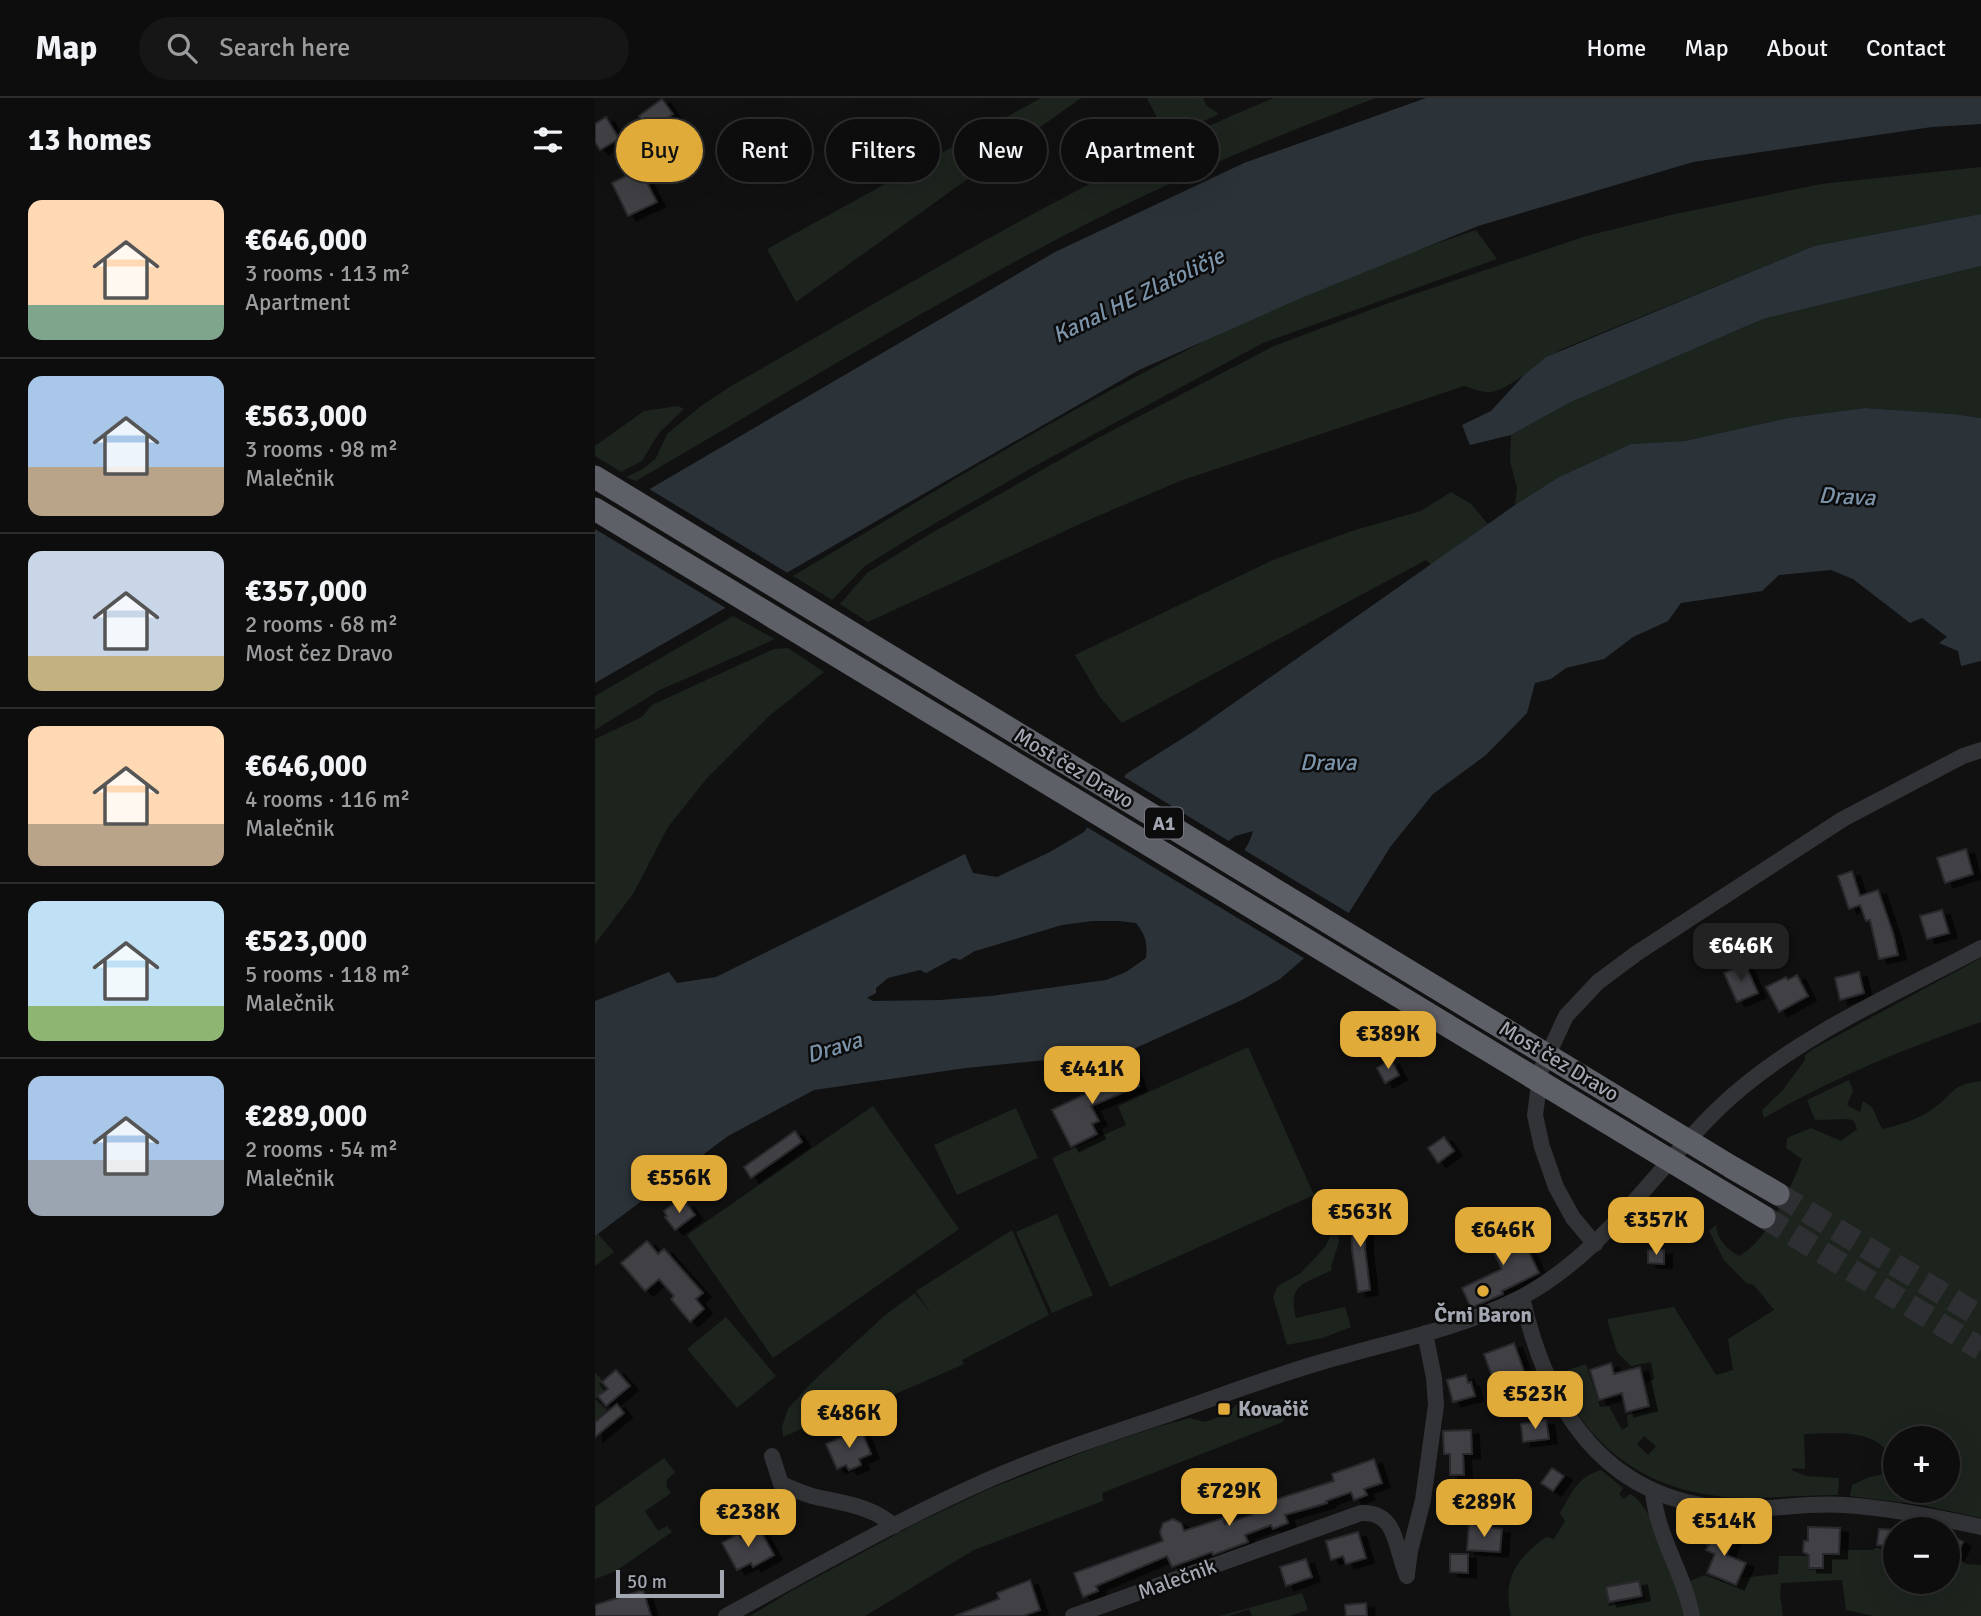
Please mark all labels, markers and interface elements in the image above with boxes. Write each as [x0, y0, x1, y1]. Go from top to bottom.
search box [139, 17, 629, 80]
text: Map [35, 28, 97, 69]
icon: search [163, 29, 201, 67]
text: Search here [219, 32, 350, 64]
text: Home [1586, 33, 1646, 63]
text: Map [1684, 33, 1729, 63]
text: About [1767, 33, 1828, 63]
text: Contact [1866, 33, 1946, 63]
chip: Buy [616, 119, 703, 182]
chip: Rent [717, 119, 812, 182]
chip: Filters [826, 119, 940, 182]
chip: New [954, 119, 1047, 182]
chip: Apartment [1061, 119, 1219, 182]
icon: filters [529, 121, 567, 159]
text: 13 homes [28, 122, 151, 159]
text: €646,000 [245, 222, 367, 259]
icon: home [84, 228, 168, 312]
water label: Kanal HE Zlatoličje [1047, 241, 1230, 350]
text: 3 rooms · 113 m² [245, 259, 410, 288]
text: Apartment [245, 288, 350, 317]
text: €563,000 [245, 398, 367, 435]
icon: home [84, 404, 168, 488]
text: 3 rooms · 98 m² [245, 435, 398, 464]
text: Malečnik [245, 464, 334, 493]
water label: Drava [1818, 481, 1877, 513]
text: €357,000 [245, 573, 367, 610]
icon: home [84, 579, 168, 663]
text: 2 rooms · 68 m² [245, 610, 398, 639]
text: Most čez Dravo [245, 639, 393, 668]
street label: Most čez Dravo [1009, 722, 1139, 814]
text: €646,000 [245, 748, 367, 785]
water label: Drava [1300, 748, 1358, 777]
icon: home [84, 754, 168, 838]
text: 4 rooms · 116 m² [245, 785, 410, 814]
road number: A1 [1145, 808, 1183, 838]
text: Malečnik [245, 814, 334, 843]
text: €523,000 [245, 923, 367, 960]
pin: €646K [1692, 924, 1790, 983]
icon: home [84, 929, 168, 1013]
text: €646K [1709, 931, 1773, 960]
text: 5 rooms · 118 m² [245, 960, 410, 989]
text: Malečnik [245, 989, 334, 1018]
pin: €389K [1339, 1012, 1437, 1071]
street label: Most čez Dravo [1494, 1015, 1624, 1107]
text: €389K [1356, 1019, 1420, 1048]
water label: Drava [803, 1025, 867, 1070]
pin: €441K [1043, 1046, 1141, 1106]
text: €441K [1060, 1054, 1124, 1083]
text: €289,000 [245, 1098, 367, 1135]
icon: home [84, 1104, 168, 1188]
text: 2 rooms · 54 m² [245, 1135, 398, 1164]
pin: €556K [630, 1156, 728, 1215]
text: €556K [647, 1163, 711, 1192]
text: Malečnik [245, 1164, 334, 1193]
pin: €563K [1311, 1190, 1409, 1249]
text: €563K [1328, 1197, 1392, 1226]
pin: €357K [1607, 1198, 1705, 1257]
text: €357K [1624, 1205, 1688, 1234]
pin: €646K [1454, 1208, 1552, 1267]
text: €646K [1471, 1215, 1535, 1244]
marker: Črni Baron [1475, 1283, 1491, 1299]
place label: Črni Baron [1434, 1302, 1532, 1328]
pin: €523K [1486, 1372, 1584, 1431]
text: €523K [1503, 1379, 1567, 1408]
pin: €486K [800, 1390, 898, 1450]
place label: Kovačič [1238, 1396, 1309, 1422]
text: €486K [817, 1398, 881, 1427]
marker: Kovačič [1216, 1401, 1232, 1417]
map controls [1883, 1426, 1960, 1594]
button: + [1883, 1426, 1960, 1503]
pin: €729K [1180, 1468, 1278, 1528]
text: €729K [1197, 1476, 1261, 1505]
pin: €289K [1435, 1480, 1533, 1539]
text: €289K [1452, 1487, 1516, 1516]
pin: €238K [699, 1490, 797, 1549]
text: €238K [716, 1497, 780, 1526]
pin: €514K [1675, 1498, 1773, 1558]
text: €514K [1692, 1506, 1756, 1535]
button: − [1883, 1517, 1960, 1594]
street label: Malečnik [1134, 1553, 1220, 1605]
scale bar [616, 1567, 725, 1599]
text: 50 m [627, 1570, 667, 1594]

